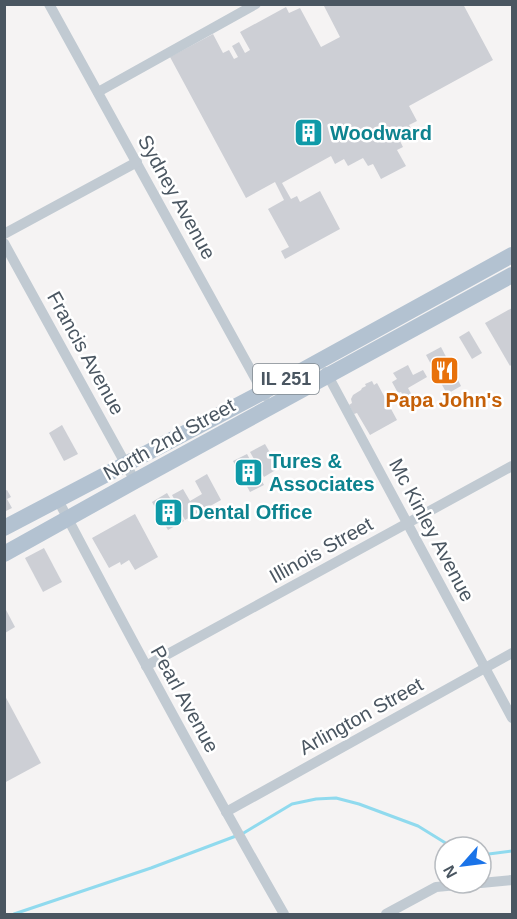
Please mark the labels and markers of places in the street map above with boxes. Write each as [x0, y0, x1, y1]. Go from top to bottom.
building icon: Woodward [293, 117, 325, 149]
place label: Woodward [330, 122, 432, 144]
restaurant icon: Papa John's [428, 354, 460, 386]
place label: Papa John's [385, 389, 503, 411]
place label: Tures & Associates [269, 450, 375, 495]
building icon: Tures & Associates [232, 457, 264, 489]
building icon: Dental Office [152, 496, 184, 528]
place label: Dental Office [189, 501, 312, 523]

